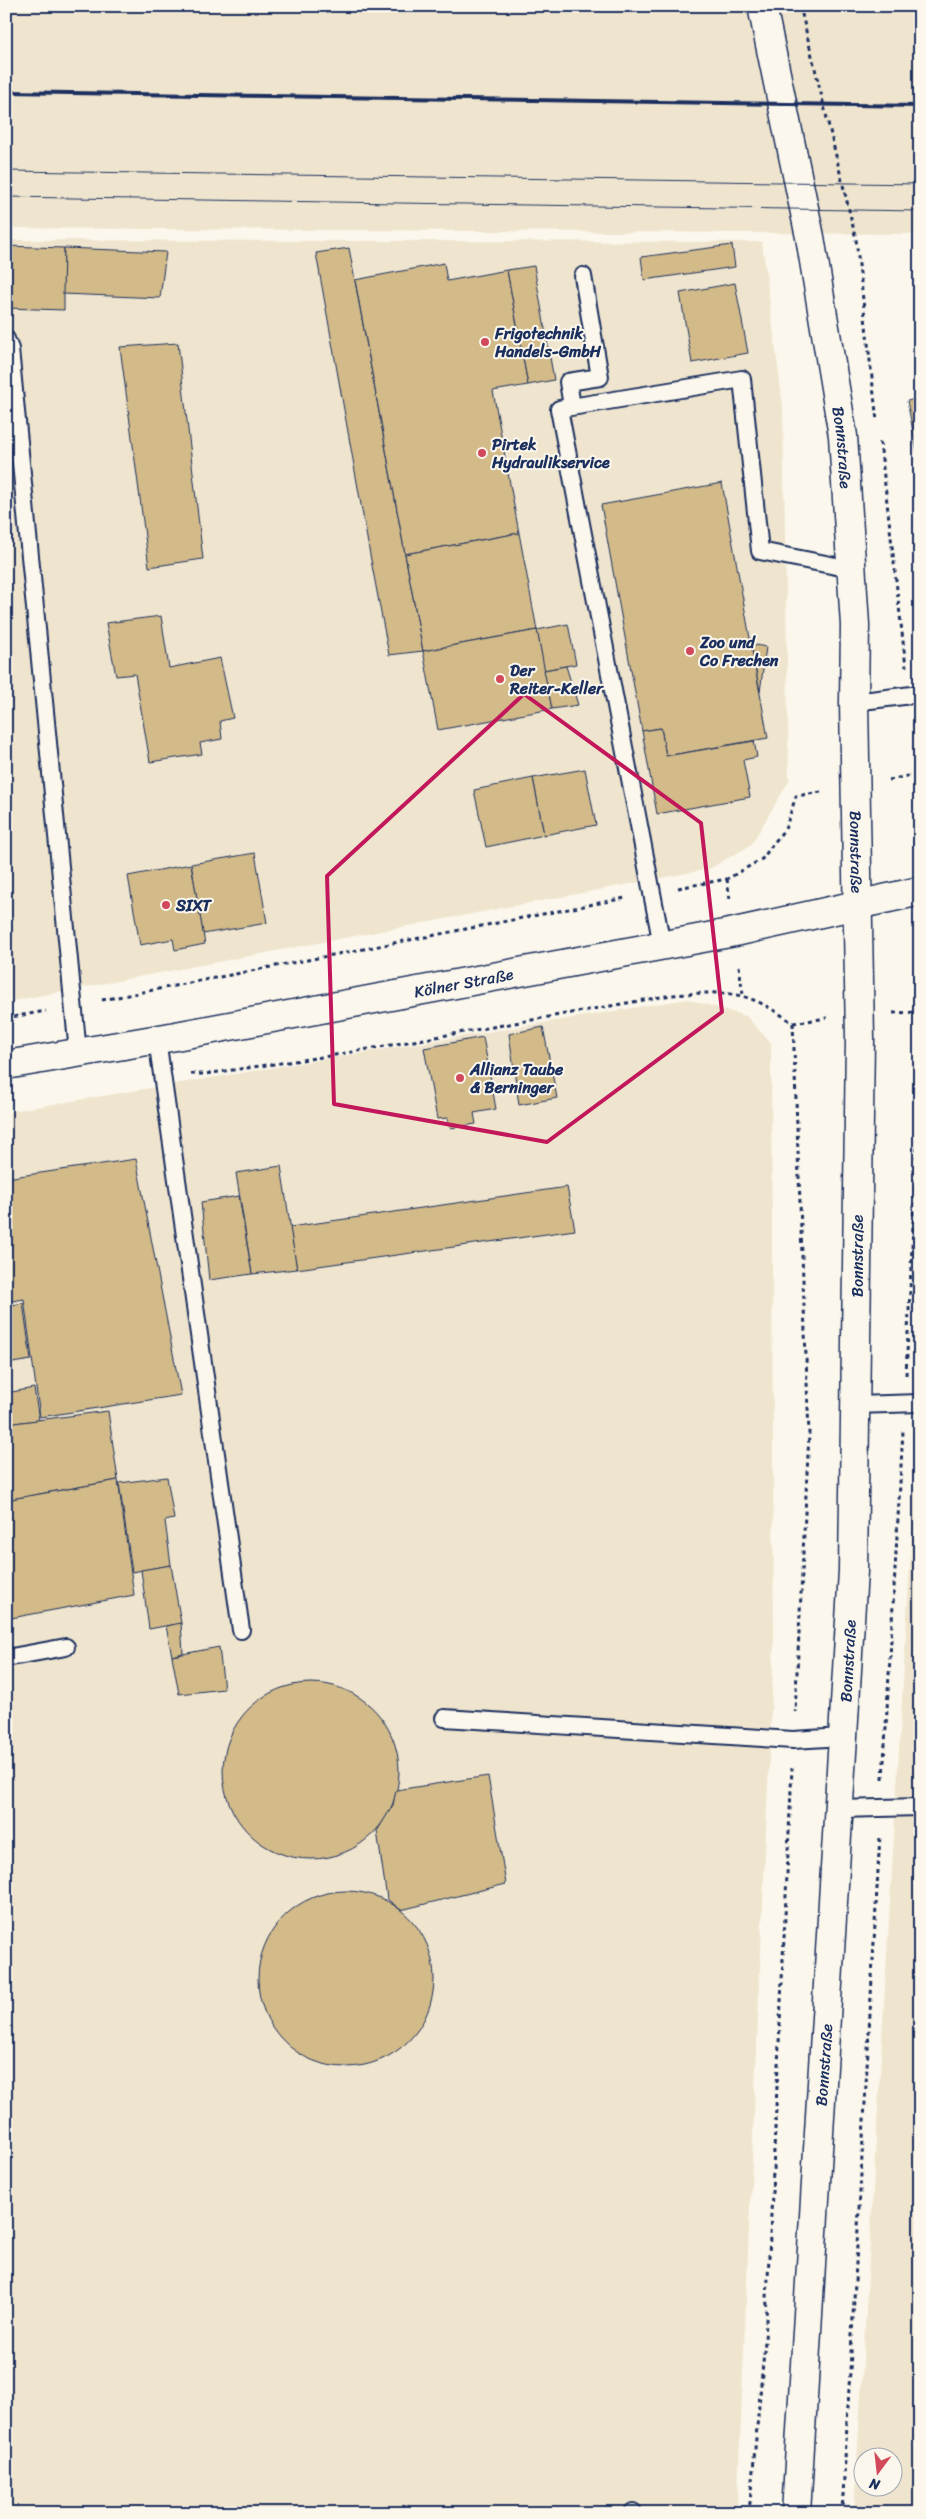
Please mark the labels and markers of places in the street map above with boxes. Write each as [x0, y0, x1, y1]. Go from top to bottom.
place label: Frigotechnik Handels-GmbH [494, 319, 602, 366]
marker: Frigotechnik Handels-GmbH [479, 336, 491, 348]
place label: Pirtek Hydraulikservice [491, 430, 610, 477]
marker: Pirtek Hydraulikservice [476, 447, 488, 459]
place label: Zoo und Co Frechen [699, 628, 779, 675]
marker: Zoo und Co Frechen [684, 645, 696, 657]
place label: Der Reiter-Keller [509, 656, 604, 703]
marker: Der Reiter-Keller [494, 673, 506, 685]
place label: SIXT [175, 891, 212, 920]
marker: SIXT [160, 899, 172, 911]
place label: Allianz Taube & Berninger [469, 1055, 564, 1102]
marker: Allianz Taube & Berninger [454, 1072, 466, 1084]

